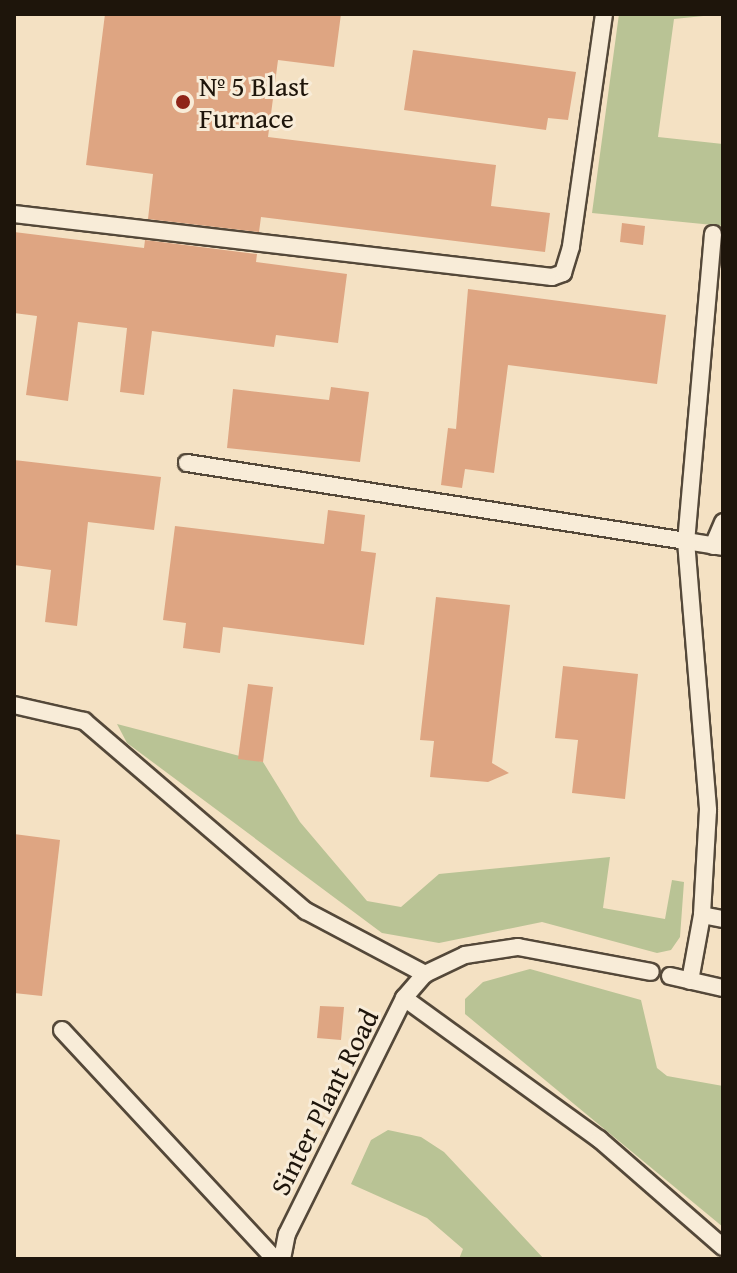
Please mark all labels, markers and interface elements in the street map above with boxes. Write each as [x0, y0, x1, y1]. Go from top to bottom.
place label: Nº 5 Blast Furnace [199, 69, 309, 135]
marker: Nº 5 Blast Furnace [174, 93, 192, 111]
street label: Sinter Plant Road [263, 1003, 385, 1201]

